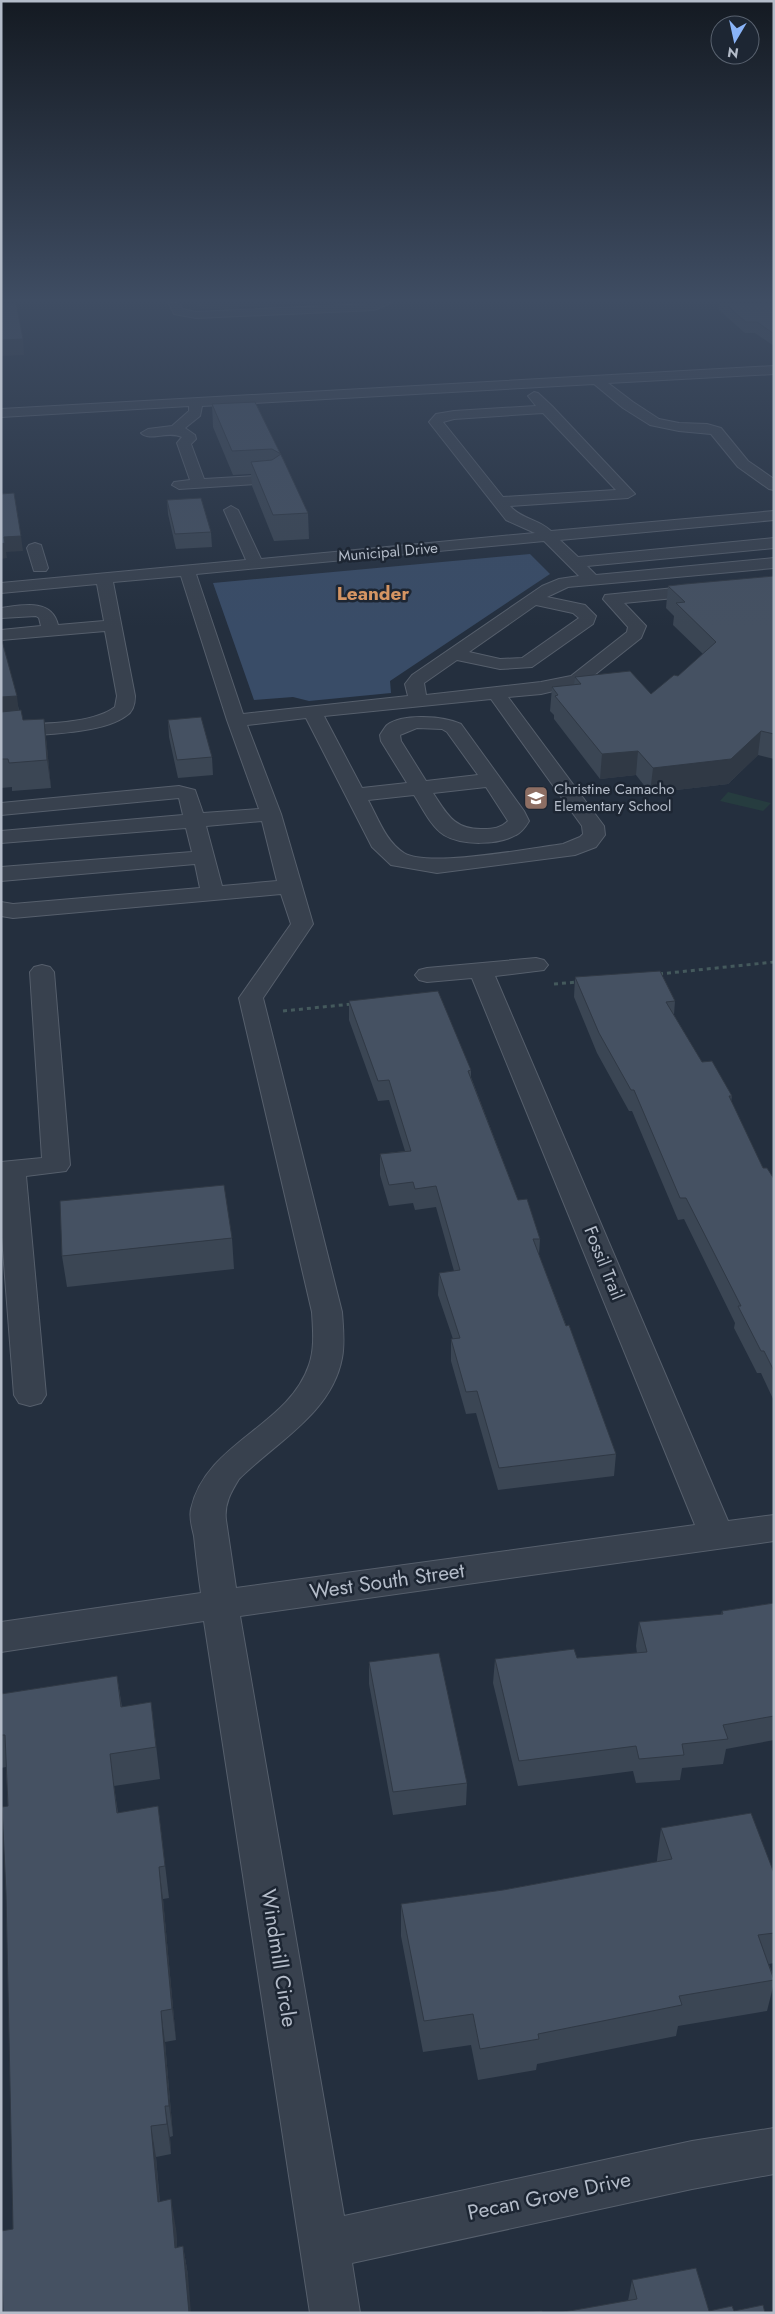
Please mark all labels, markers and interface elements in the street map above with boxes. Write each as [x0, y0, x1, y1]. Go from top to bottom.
north arrow [710, 15, 760, 65]
text: N [726, 42, 740, 64]
street label: Municipal Drive [337, 537, 439, 567]
district label: Leander [337, 580, 409, 607]
place label: Christine Camacho Elementary School [554, 778, 674, 817]
school or university icon: Christine Camacho Elementary School [523, 785, 549, 811]
street label: Fossil Trail [577, 1222, 631, 1304]
street label: West South Street [308, 1555, 466, 1607]
street label: Windmill Circle [253, 1887, 305, 2029]
street label: Pecan Grove Drive [465, 2164, 634, 2228]

